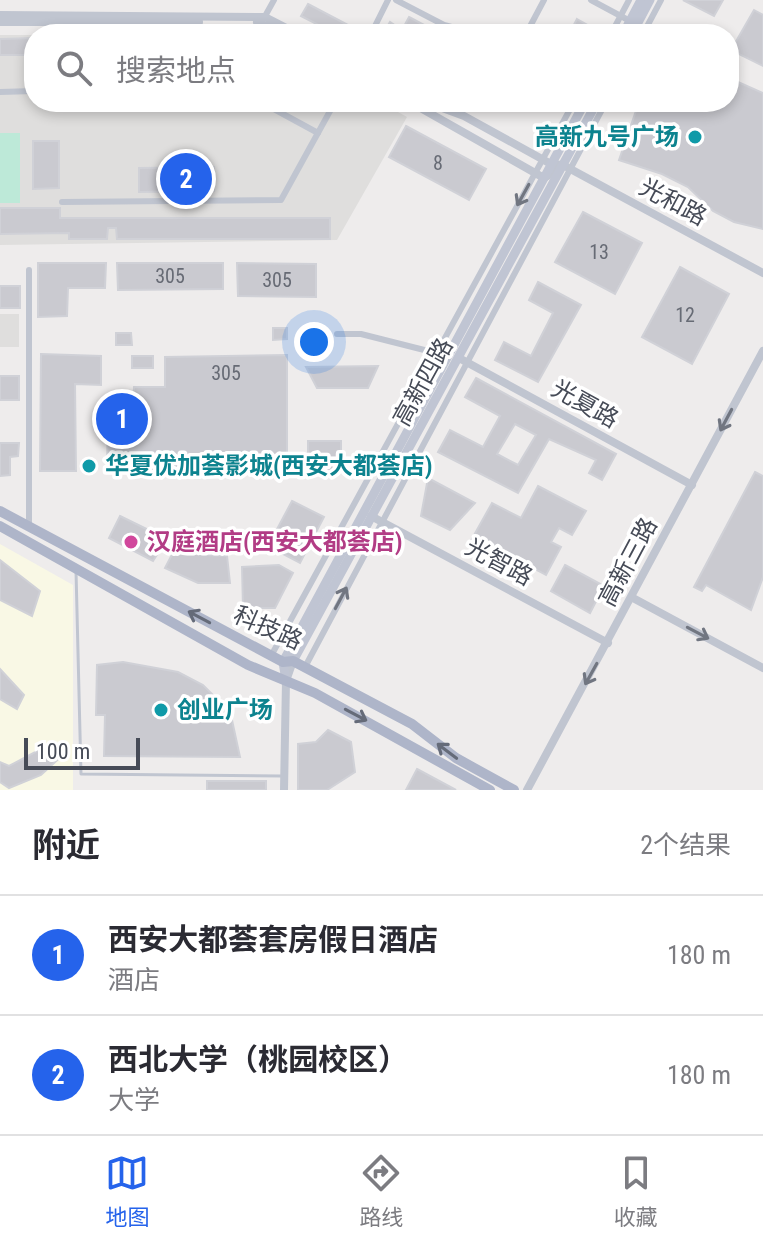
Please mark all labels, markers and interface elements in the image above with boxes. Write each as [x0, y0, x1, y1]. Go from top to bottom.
search box [24, 24, 739, 112]
icon: search [52, 46, 96, 90]
text: 搜索地点 [116, 53, 236, 88]
place label: 高新九号广场 [535, 123, 679, 151]
marker: 高新九号广场 [686, 128, 704, 146]
pin: 2 [160, 149, 212, 209]
house number: 8 [433, 151, 443, 175]
street label: 光和路 [635, 173, 711, 231]
one-way arrow [515, 183, 531, 206]
house number: 13 [589, 240, 609, 264]
house number: 305 [155, 264, 185, 288]
house number: 305 [262, 268, 292, 292]
house number: 12 [675, 303, 695, 327]
your location [294, 322, 334, 362]
street label: 高新四路 [387, 333, 459, 431]
house number: 305 [211, 361, 241, 385]
street label: 光夏路 [547, 374, 623, 434]
pin: 1 [96, 389, 148, 449]
one-way arrow [718, 407, 734, 431]
place label: 华夏优加荟影城(西安大都荟店) [105, 452, 433, 480]
marker: 华夏优加荟影城(西安大都荟店) [80, 457, 98, 475]
street label: 高新三路 [593, 513, 663, 611]
place label: 汉庭酒店(西安大都荟店) [147, 528, 403, 556]
marker: 汉庭酒店(西安大都荟店) [122, 533, 140, 551]
street label: 光智路 [461, 533, 537, 591]
one-way arrow [334, 587, 350, 611]
street label: 科技路 [229, 601, 307, 655]
one-way arrow [187, 609, 211, 625]
one-way arrow [685, 625, 709, 641]
one-way arrow [583, 662, 599, 685]
place label: 创业广场 [177, 696, 273, 724]
marker: 创业广场 [152, 701, 170, 719]
one-way arrow [344, 708, 368, 724]
scale bar [24, 734, 140, 770]
text: 100 m [36, 739, 90, 764]
one-way arrow [437, 743, 458, 760]
text: 附近 [32, 825, 100, 865]
text: 2个结果 [640, 830, 731, 860]
text: 西安大都荟套房假日酒店 [108, 922, 438, 957]
text: 1 [51, 940, 65, 970]
text: 180 m [667, 940, 731, 970]
text: 酒店 [108, 965, 160, 995]
text: 西北大学（桃园校区） [108, 1042, 408, 1077]
text: 2 [51, 1060, 65, 1090]
text: 180 m [667, 1060, 731, 1090]
text: 大学 [108, 1085, 160, 1115]
tab: 地图 [105, 1151, 149, 1231]
tab: 路线 [359, 1151, 404, 1231]
tab: 收藏 [614, 1151, 658, 1231]

